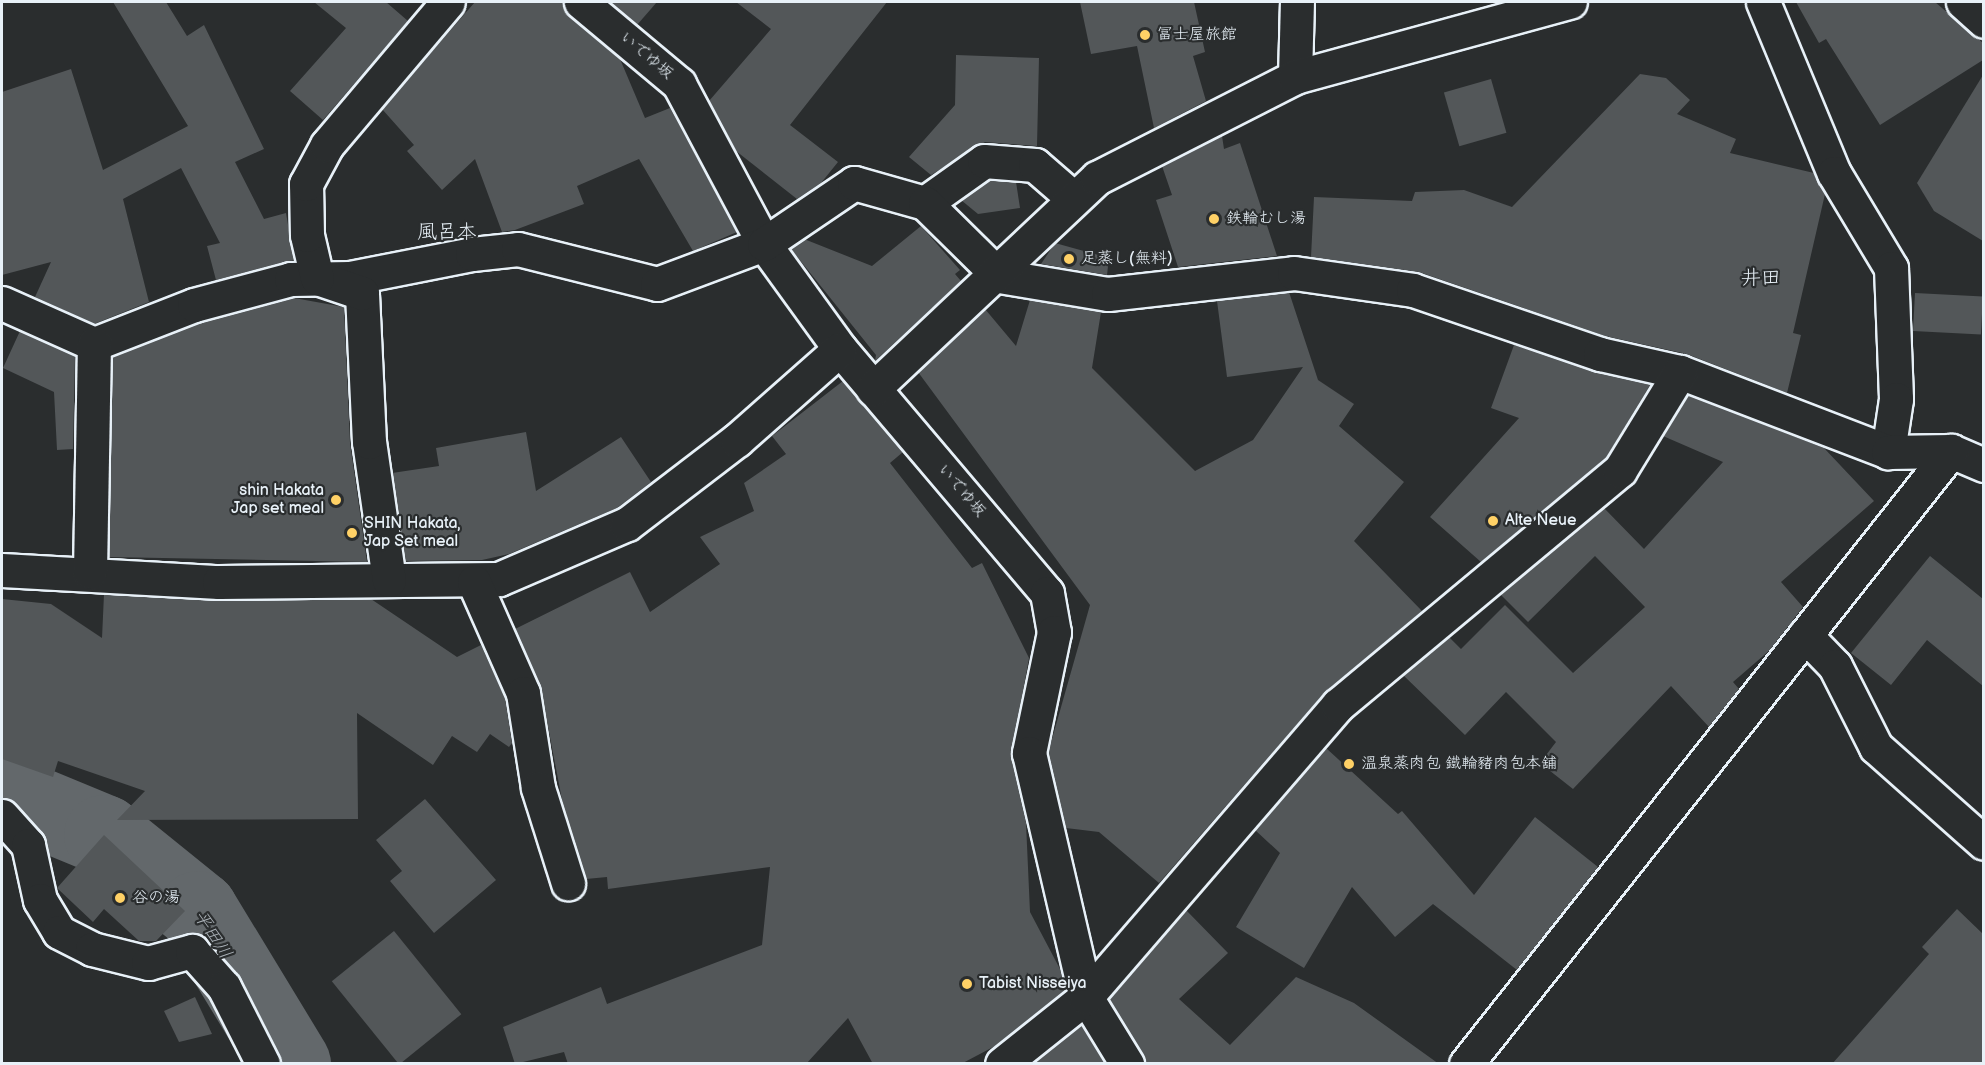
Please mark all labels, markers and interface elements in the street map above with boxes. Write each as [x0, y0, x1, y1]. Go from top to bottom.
place label: 冨士屋旅館 [1157, 25, 1237, 45]
street label: いでゆ坂 [615, 28, 677, 84]
marker: 冨士屋旅館 [1138, 28, 1152, 42]
place label: 鉄輪むし湯 [1226, 209, 1306, 229]
marker: 鉄輪むし湯 [1207, 212, 1221, 226]
district label: 風呂本 [417, 220, 477, 244]
place label: 足蒸し(無料) [1081, 249, 1173, 269]
marker: 足蒸し(無料) [1062, 252, 1076, 266]
district label: 井田 [1741, 266, 1781, 290]
street label: いでゆ坂 [933, 461, 989, 521]
place label: shin Hakata Jap set meal [231, 481, 324, 519]
marker: shin Hakata Jap set meal [329, 493, 343, 507]
place label: Alte Neue [1505, 511, 1577, 531]
place label: SHIN Hakata, Jap Set meal [364, 514, 460, 552]
marker: Alte Neue [1486, 514, 1500, 528]
marker: SHIN Hakata, Jap Set meal [345, 526, 359, 540]
place label: 溫泉蒸肉包 鐵輪豬肉包本舖 [1361, 754, 1557, 774]
marker: 溫泉蒸肉包 鐵輪豬肉包本舖 [1342, 757, 1356, 771]
place label: 谷の湯 [132, 888, 180, 908]
marker: 谷の湯 [113, 891, 127, 905]
water label: 平田川 [188, 906, 236, 964]
place label: Tabist Nisseiya [979, 974, 1087, 994]
marker: Tabist Nisseiya [960, 977, 974, 991]

